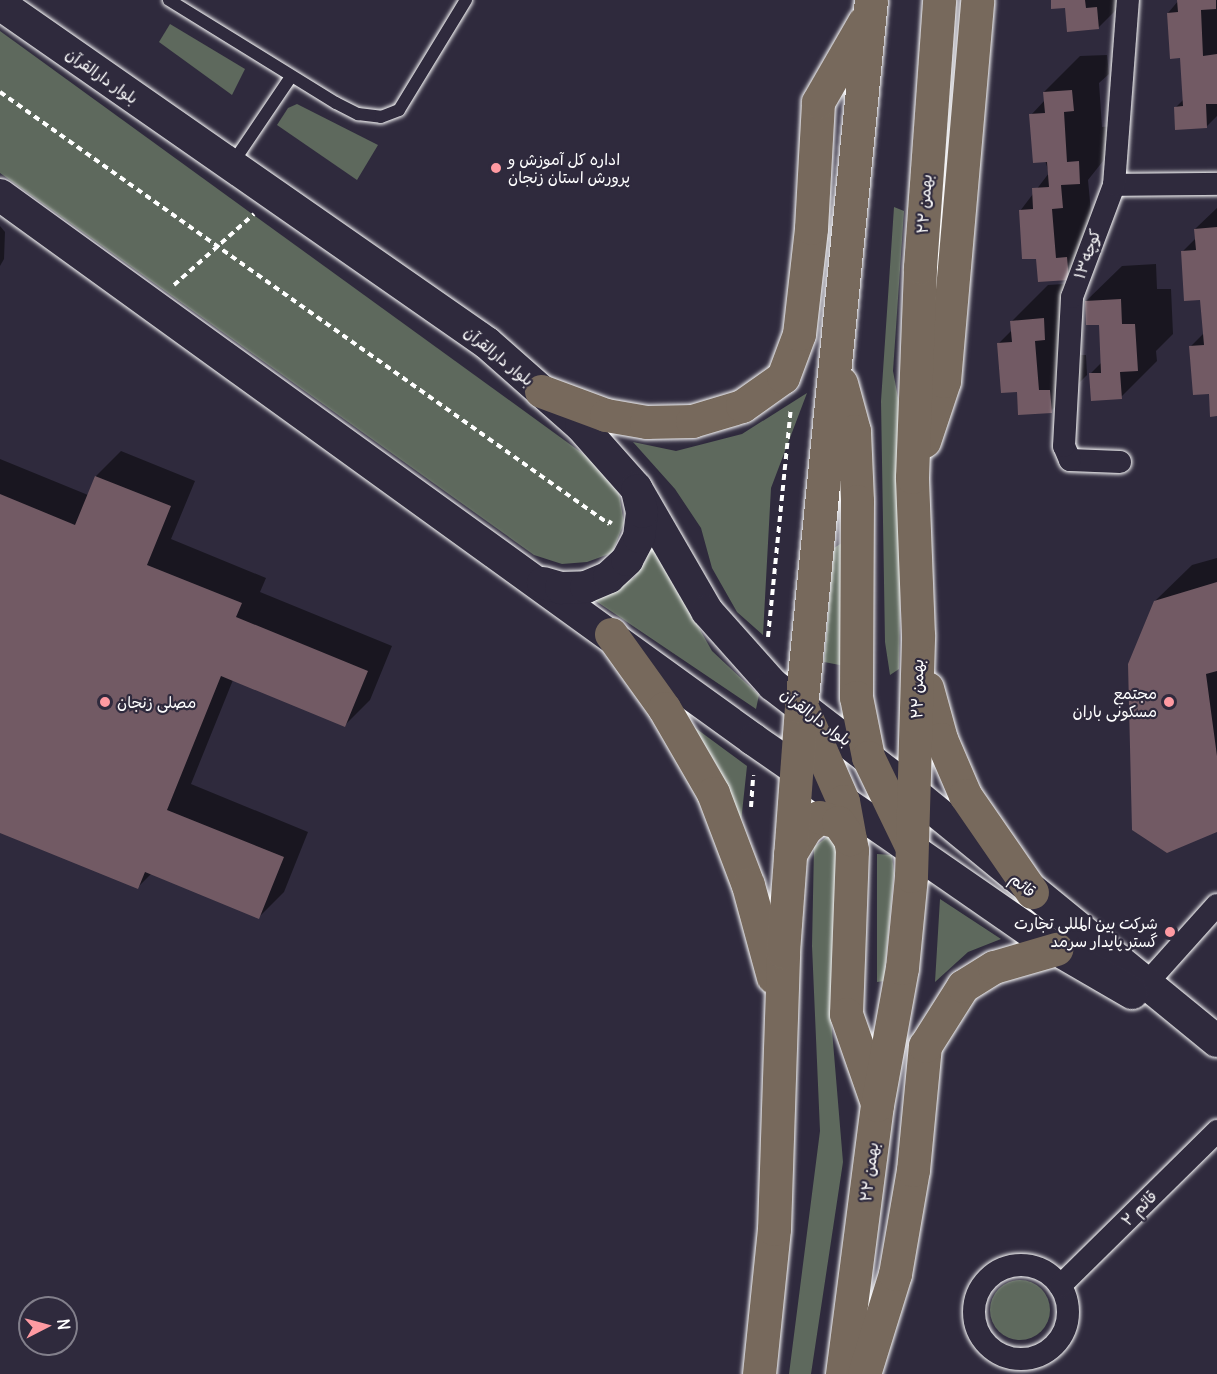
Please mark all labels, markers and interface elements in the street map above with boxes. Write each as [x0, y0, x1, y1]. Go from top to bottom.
street label: بلوار دارالقرآن [62, 44, 142, 108]
place label: اداره کل آموزش و پرورش استان زنجان [508, 149, 630, 187]
marker: اداره کل آموزش و پرورش استان زنجان [489, 161, 503, 175]
street label: ۲۲ بهمن [912, 173, 936, 235]
street label: کوچه۱۳ [1070, 227, 1104, 281]
street label: بلوار دارالقرآن [460, 322, 538, 390]
street label: ۲۲ بهمن [907, 659, 927, 719]
place label: مجتمع مسکونی باران [1073, 683, 1157, 721]
street label: بلوار دارالقرآن [777, 684, 855, 750]
place label: مصلی زنجان [117, 692, 196, 712]
marker: مصلی زنجان [98, 695, 112, 709]
marker: مجتمع مسکونی باران [1162, 695, 1176, 709]
street label: قائم [1006, 869, 1040, 901]
place label: شرکت بین المللی تجارت گستر پایدار سرمد [1014, 913, 1158, 951]
marker: شرکت بین المللی تجارت گستر پایدار سرمد [1163, 925, 1177, 939]
street label: ۲۲ بهمن [856, 1141, 882, 1203]
street label: قائم ۲ [1117, 1186, 1161, 1230]
north arrow [18, 1296, 78, 1356]
text: N [53, 1318, 74, 1331]

